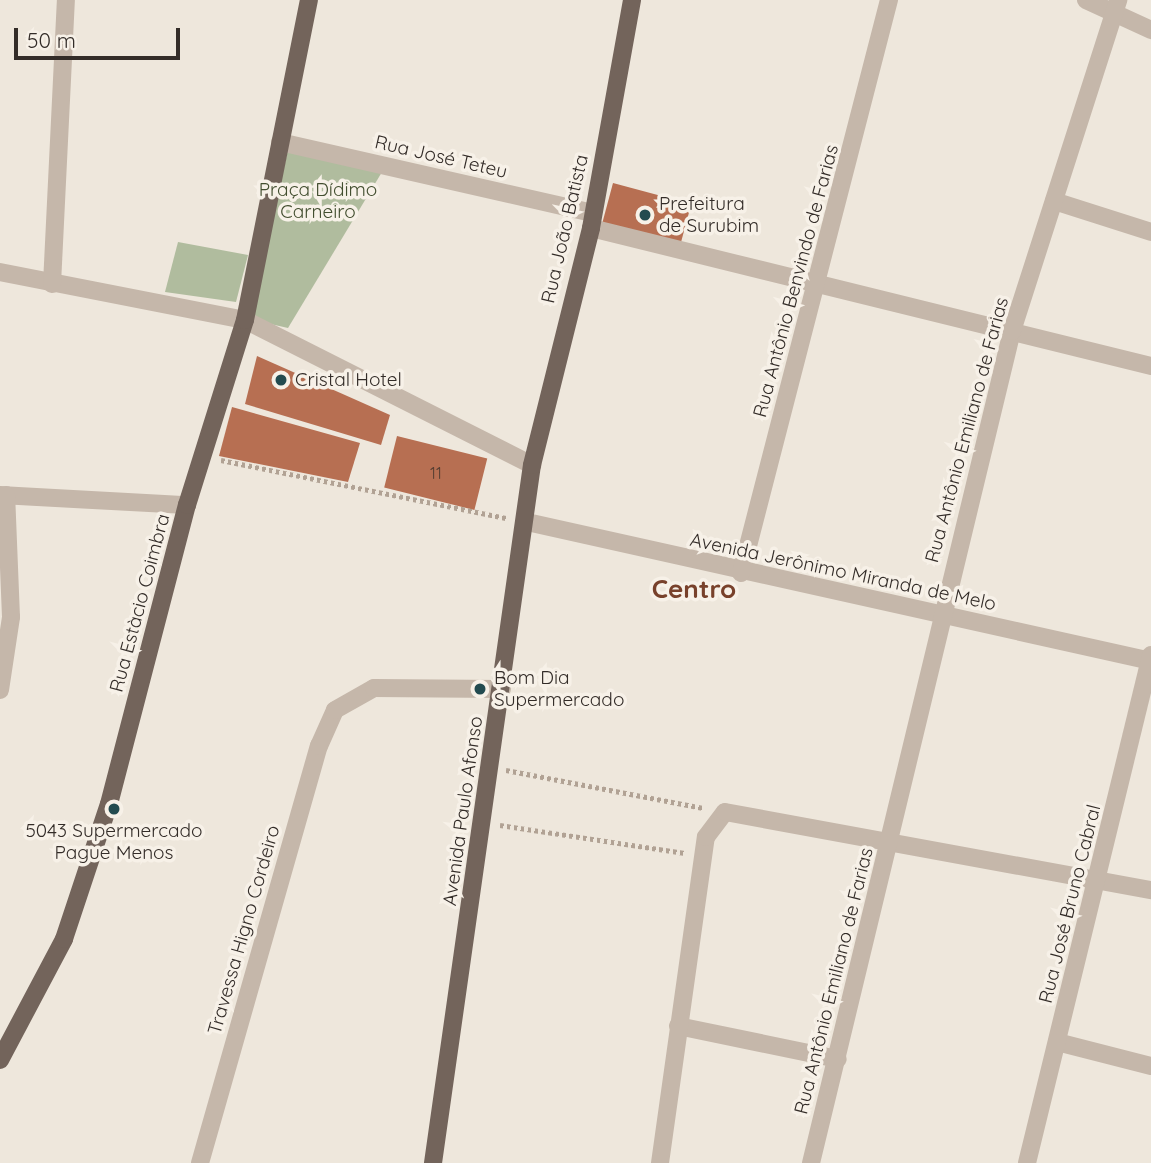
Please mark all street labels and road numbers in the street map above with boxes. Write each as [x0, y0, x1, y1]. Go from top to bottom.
street label: Rua José Teteu [373, 131, 509, 183]
street label: Rua Antônio Benvindo de Farias [749, 142, 843, 420]
street label: Rua João Batista [537, 152, 593, 306]
street label: Rua Antônio Emiliano de Farias [921, 295, 1013, 565]
street label: Rua Estàcio Coimbra [105, 511, 175, 695]
street label: Avenida Jerônimo Miranda de Melo [688, 528, 998, 616]
street label: Avenida Paulo Afonso [438, 715, 488, 907]
street label: Rua José Bruno Cabral [1034, 802, 1106, 1006]
street label: Travessa Higno Cordeiro [203, 823, 285, 1037]
street label: Rua Antônio Emiliano de Farias [790, 845, 878, 1117]

